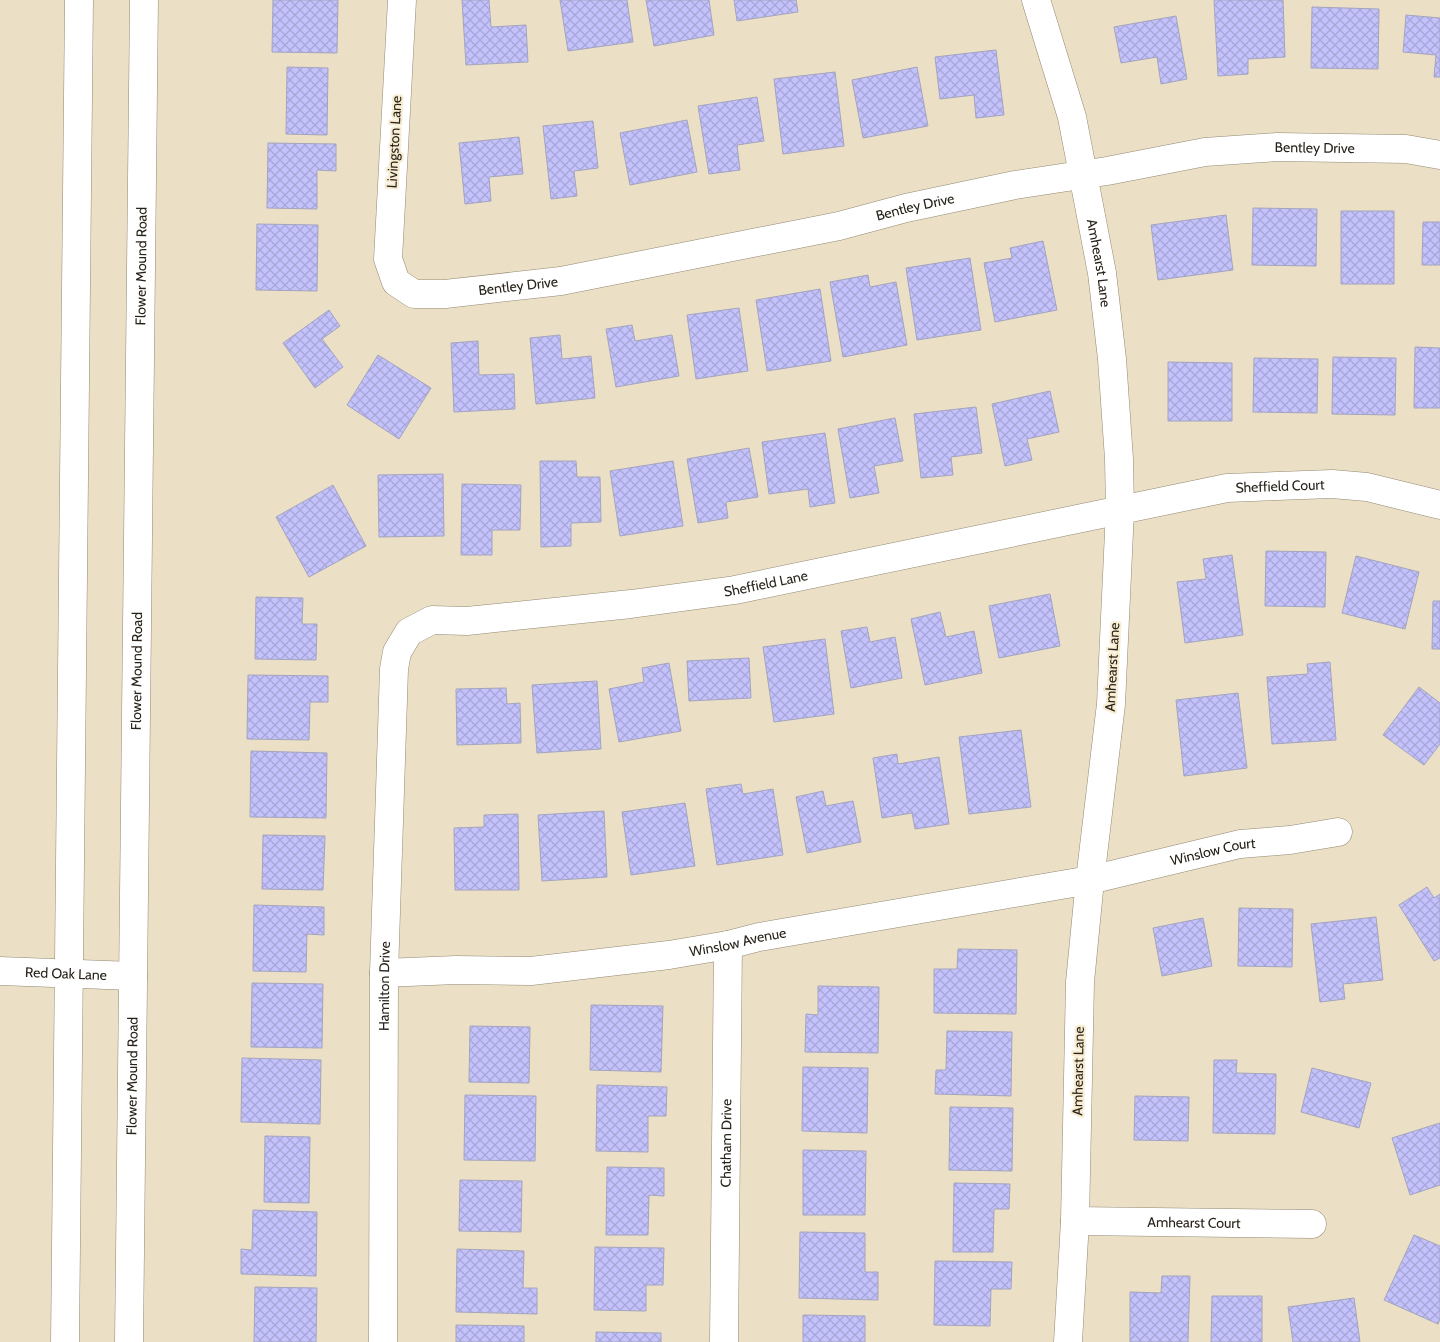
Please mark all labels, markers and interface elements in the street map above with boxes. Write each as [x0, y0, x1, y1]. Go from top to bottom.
street label: Livingston Lane [383, 95, 405, 189]
street label: Bentley Drive [1275, 138, 1355, 157]
street label: Bentley Drive [874, 189, 956, 225]
street label: Flower Mound Road [131, 207, 151, 325]
street label: Amhearst Lane [1083, 217, 1115, 308]
street label: Bentley Drive [477, 272, 559, 299]
street label: Sheffield Court [1235, 475, 1325, 497]
street label: Sheffield Lane [723, 566, 809, 600]
street label: Flower Mound Road [127, 612, 146, 730]
street label: Amhearst Lane [1101, 622, 1123, 712]
street label: Winslow Court [1169, 834, 1256, 869]
street label: Winslow Avenue [688, 923, 787, 960]
street label: Hamilton Drive [375, 941, 394, 1031]
street label: Red Oak Lane [25, 963, 107, 984]
street label: Flower Mound Road [122, 1017, 142, 1135]
street label: Amhearst Lane [1068, 1026, 1088, 1116]
street label: Chatham Drive [717, 1099, 735, 1187]
street label: Amhearst Court [1147, 1213, 1241, 1232]

